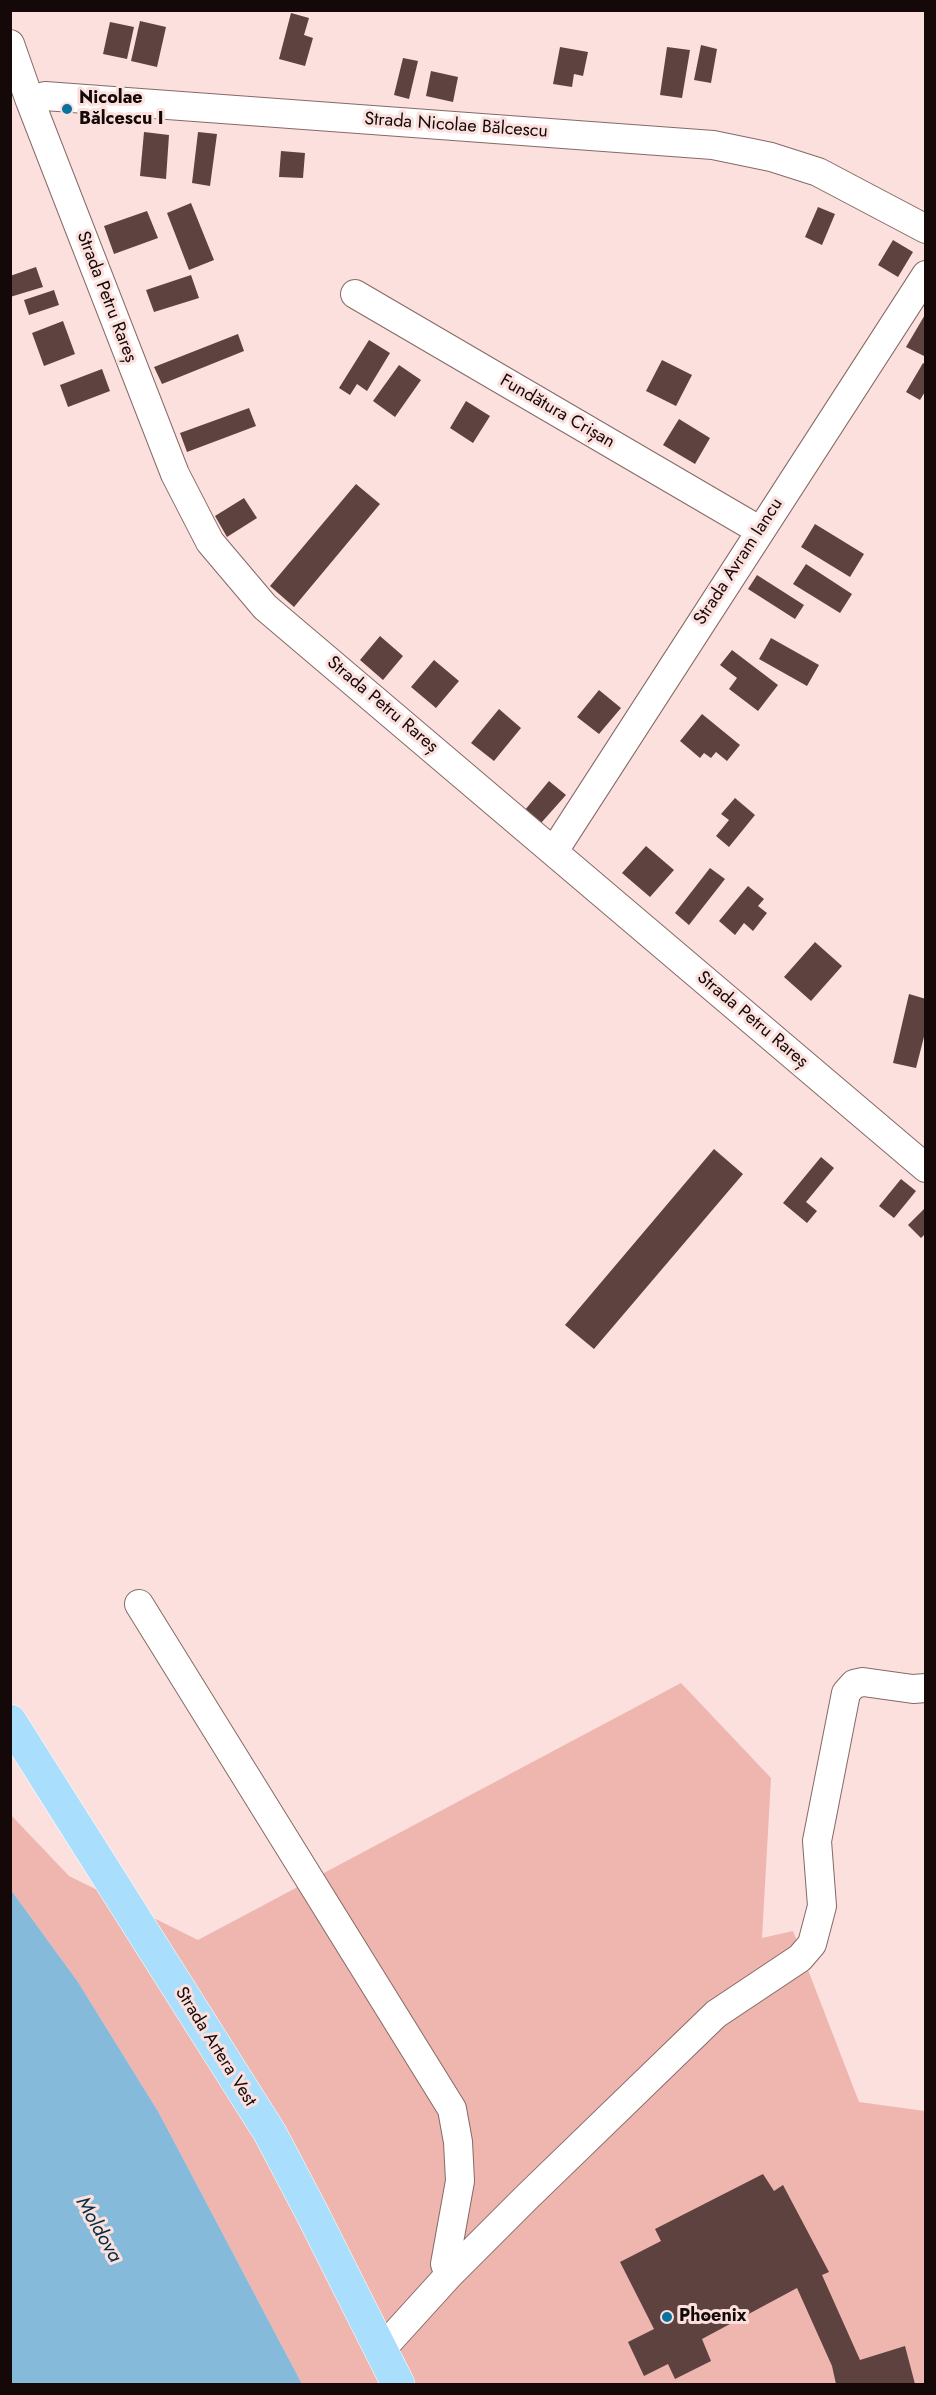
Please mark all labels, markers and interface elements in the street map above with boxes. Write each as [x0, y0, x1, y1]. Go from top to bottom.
place label: Nicolae Bălcescu I [79, 88, 163, 130]
marker: Nicolae Bălcescu I [60, 102, 74, 116]
street label: Strada Nicolae Bălcescu [363, 109, 549, 143]
street label: Strada Petru Rareș [71, 229, 141, 365]
street label: Fundătura Crișan [496, 370, 618, 454]
street label: Strada Avram Iancu [690, 494, 788, 630]
street label: Strada Petru Rareș [322, 652, 442, 758]
street label: Strada Petru Rareș [692, 967, 812, 1073]
street label: Strada Artera Vest [170, 1983, 260, 2111]
water label: Moldova [70, 2193, 126, 2267]
place label: Phoenix [679, 2306, 746, 2328]
marker: Phoenix [660, 2310, 674, 2324]

